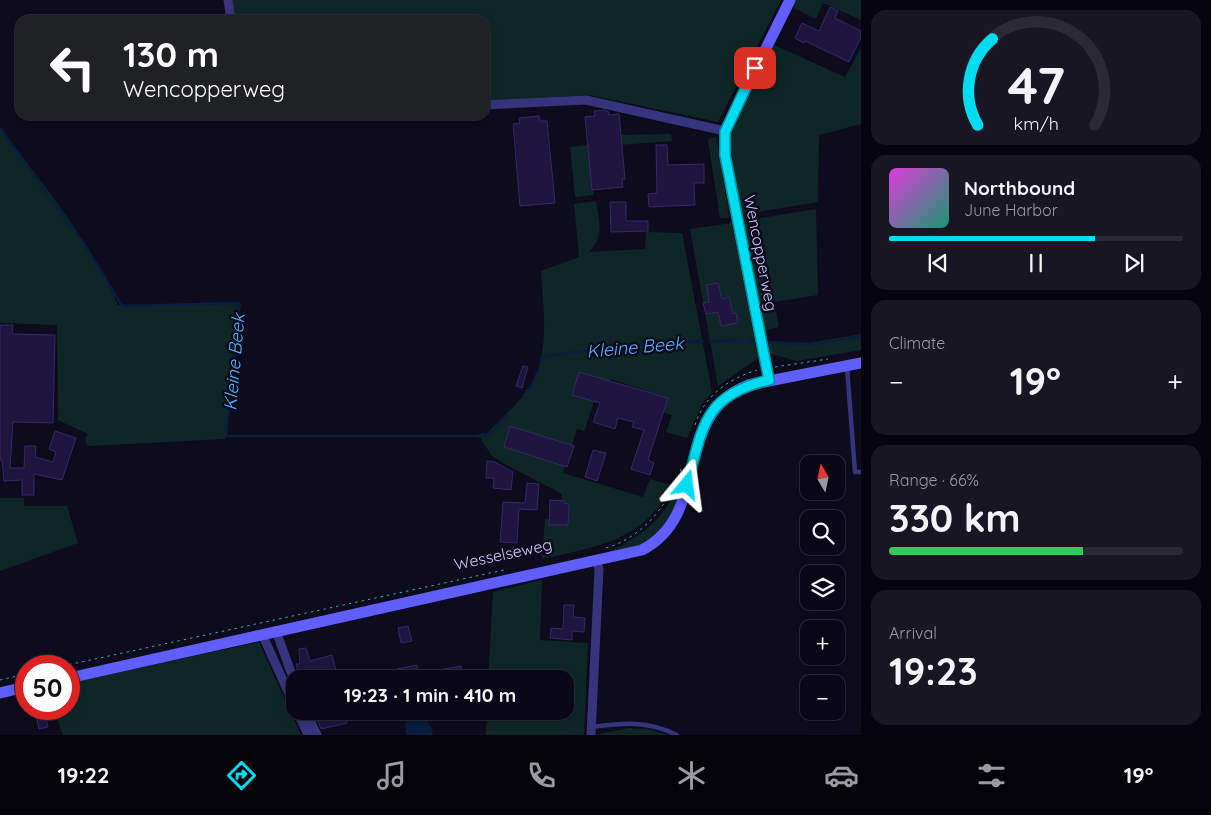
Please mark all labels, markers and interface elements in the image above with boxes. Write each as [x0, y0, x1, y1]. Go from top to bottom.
text: 130 m [123, 32, 219, 76]
icon: left [40, 35, 105, 100]
pin [734, 47, 776, 89]
text: 47 [1007, 52, 1065, 117]
icon: arrive [741, 54, 769, 82]
text: Wencopperweg [123, 75, 285, 103]
text: km/h [1013, 112, 1059, 134]
text: Northbound [964, 176, 1075, 200]
street label: Wencopperweg [740, 193, 782, 313]
text: June Harbor [964, 200, 1058, 220]
icon: previous [924, 249, 952, 277]
icon: pause [1022, 249, 1050, 277]
icon: next [1120, 249, 1148, 277]
water label: Kleine Beek [218, 311, 250, 411]
water label: Kleine Beek [586, 331, 686, 363]
text: Climate [889, 333, 945, 353]
text: 19° [1010, 357, 1061, 405]
text: − [889, 364, 904, 399]
text: + [1167, 364, 1183, 399]
north arrow [800, 455, 845, 500]
map controls [800, 455, 845, 720]
position arrow [660, 458, 712, 510]
text: Range · 66% [889, 470, 979, 490]
text: 330 km [889, 494, 1020, 542]
button: search [800, 510, 845, 555]
street label: Wesselseweg [452, 534, 554, 574]
button: layers [800, 565, 845, 610]
button: + [800, 620, 845, 665]
text: Arrival [889, 623, 937, 643]
text: 19:23 [889, 647, 978, 695]
speed limit sign: 50 [15, 655, 80, 720]
button: − [800, 675, 845, 720]
text: 19:23 · 1 min · 410 m [344, 683, 516, 707]
icon: directions [224, 758, 259, 793]
icon: music [374, 758, 409, 793]
icon: phone [524, 758, 559, 793]
icon: climate [674, 758, 709, 793]
icon: car [824, 758, 859, 793]
icon: filters [974, 758, 1009, 793]
text: 19:22 [57, 761, 110, 789]
text: 19° [1124, 761, 1153, 789]

